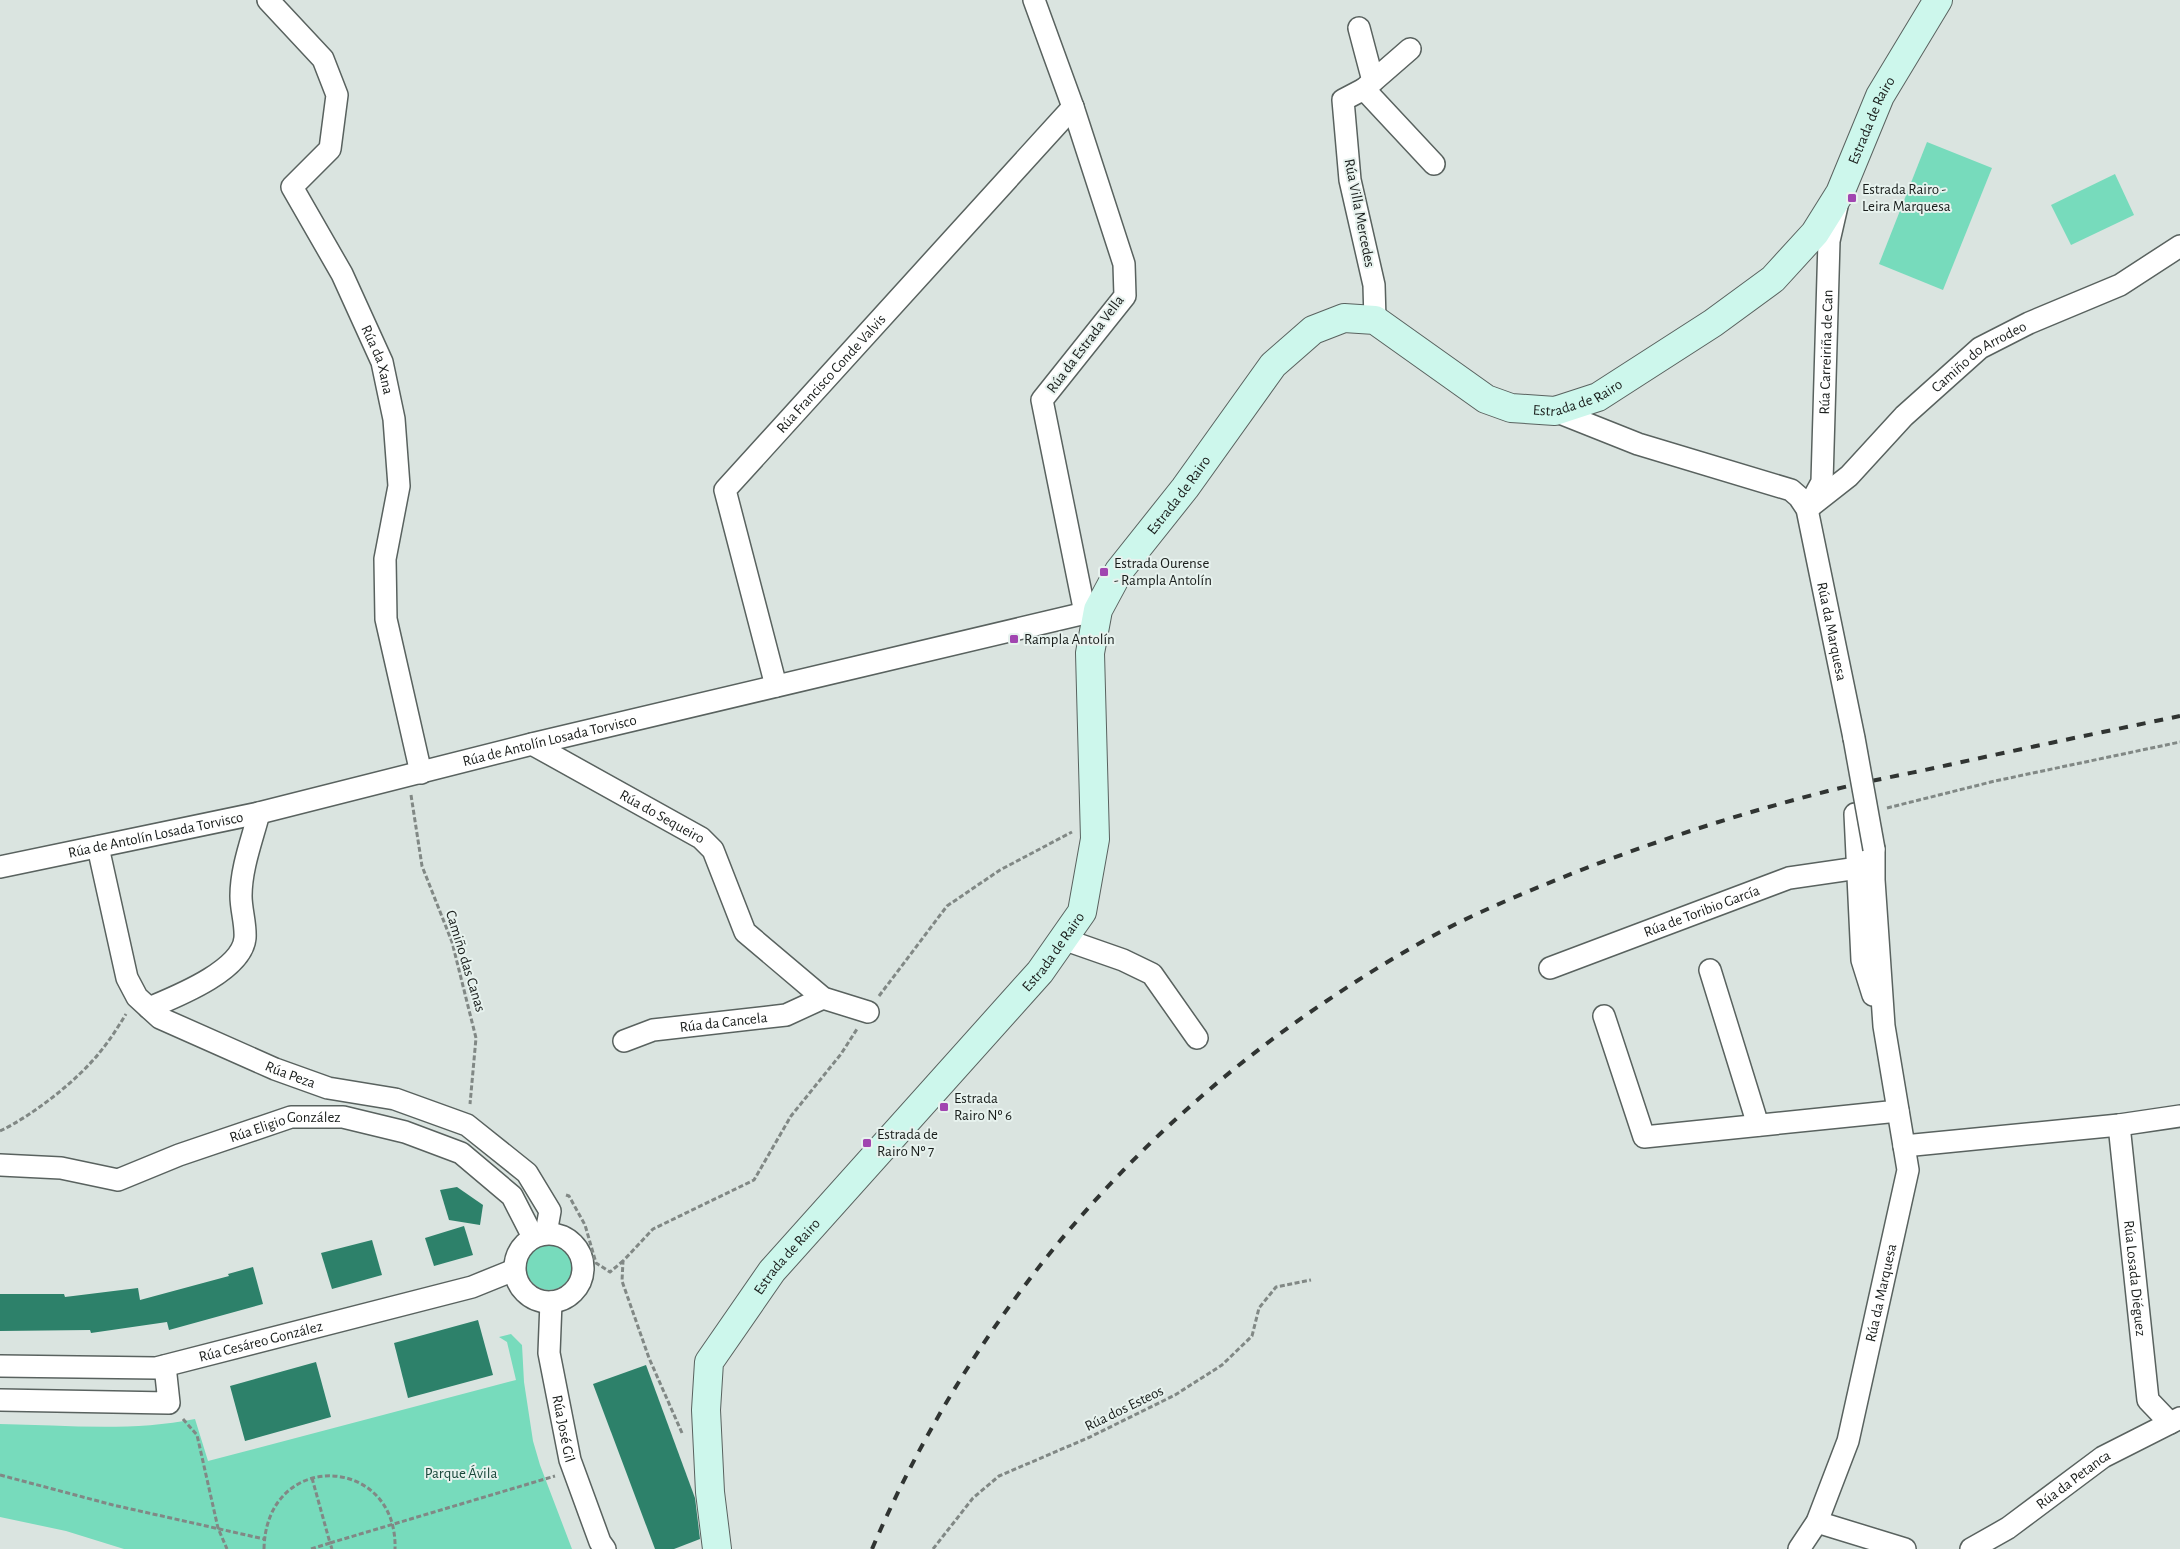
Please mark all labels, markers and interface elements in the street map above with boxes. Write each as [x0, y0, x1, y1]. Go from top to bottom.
street label: Estrada de Rairo [1846, 74, 1898, 166]
street label: Rúa Villa Mercedes [1342, 158, 1377, 269]
place label: Estrada Rairo - Leira Marquesa [1862, 182, 1951, 214]
marker: Estrada Rairo - Leira Marquesa [1846, 192, 1858, 204]
street label: Rúa Carreiriña de Can [1817, 289, 1836, 415]
street label: Rúa da Estrada Vella [1044, 293, 1127, 396]
street label: Rúa Francisco Conde Valvis [774, 312, 889, 436]
street label: Camiño do Arrodeo [1929, 319, 2029, 396]
street label: Rúa da Xana [358, 323, 396, 396]
street label: Estrada de Rairo [1532, 376, 1625, 419]
street label: Estrada de Rairo [1144, 453, 1214, 537]
place label: Estrada Ourense - Rampla Antolín [1114, 556, 1212, 588]
marker: Estrada Ourense - Rampla Antolín [1098, 566, 1110, 578]
street label: Rúa da Marquesa [1814, 581, 1849, 682]
place label: Rampla Antolín [1024, 632, 1115, 647]
marker: Rampla Antolín [1008, 633, 1020, 645]
street label: Rúa de Antolín Losada Torvisco [461, 713, 638, 769]
street label: Rúa do Sequeiro [617, 787, 707, 846]
street label: Rúa de Antolín Losada Torvisco [67, 809, 245, 861]
street label: Rúa de Toribio García [1642, 883, 1762, 940]
street label: Camiño das Canas [443, 909, 488, 1014]
street label: Estrada de Rairo [1019, 909, 1087, 995]
street label: Rúa da Cancela [679, 1010, 768, 1035]
street label: Rúa Peza [263, 1059, 317, 1091]
place label: Estrada Rairo Nº 6 [954, 1091, 1012, 1123]
marker: Estrada Rairo Nº 6 [938, 1101, 950, 1113]
street label: Rúa Eligio González [228, 1110, 341, 1145]
place label: Estrada de Rairo Nº 7 [877, 1127, 938, 1159]
marker: Estrada de Rairo Nº 7 [861, 1137, 873, 1149]
street label: Estrada de Rairo [751, 1216, 823, 1297]
street label: Rúa Losada Diéguez [2121, 1220, 2148, 1337]
street label: Rúa da Marquesa [1863, 1242, 1899, 1343]
street label: Rúa Cesáreo González [197, 1319, 324, 1365]
street label: Rúa dos Esteos [1083, 1383, 1166, 1434]
street label: Rúa José Gil [549, 1394, 577, 1465]
street label: Rúa da Petanca [2034, 1448, 2113, 1512]
park label: Parque Ávila [425, 1464, 497, 1481]

